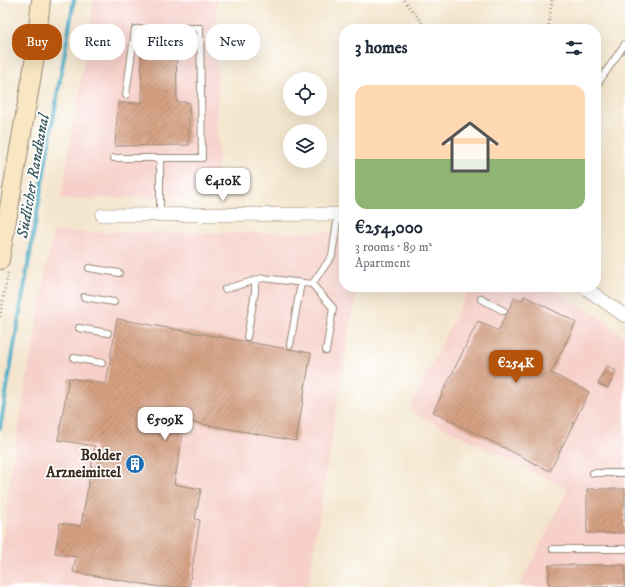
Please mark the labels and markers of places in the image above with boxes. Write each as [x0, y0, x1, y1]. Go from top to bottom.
pin: €410K [195, 168, 251, 202]
pin: €254K [488, 350, 544, 384]
pin: €509K [137, 407, 193, 441]
place label: Bolder Arzneimittel [45, 446, 121, 482]
building icon: Bolder Arzneimittel [124, 453, 146, 475]

